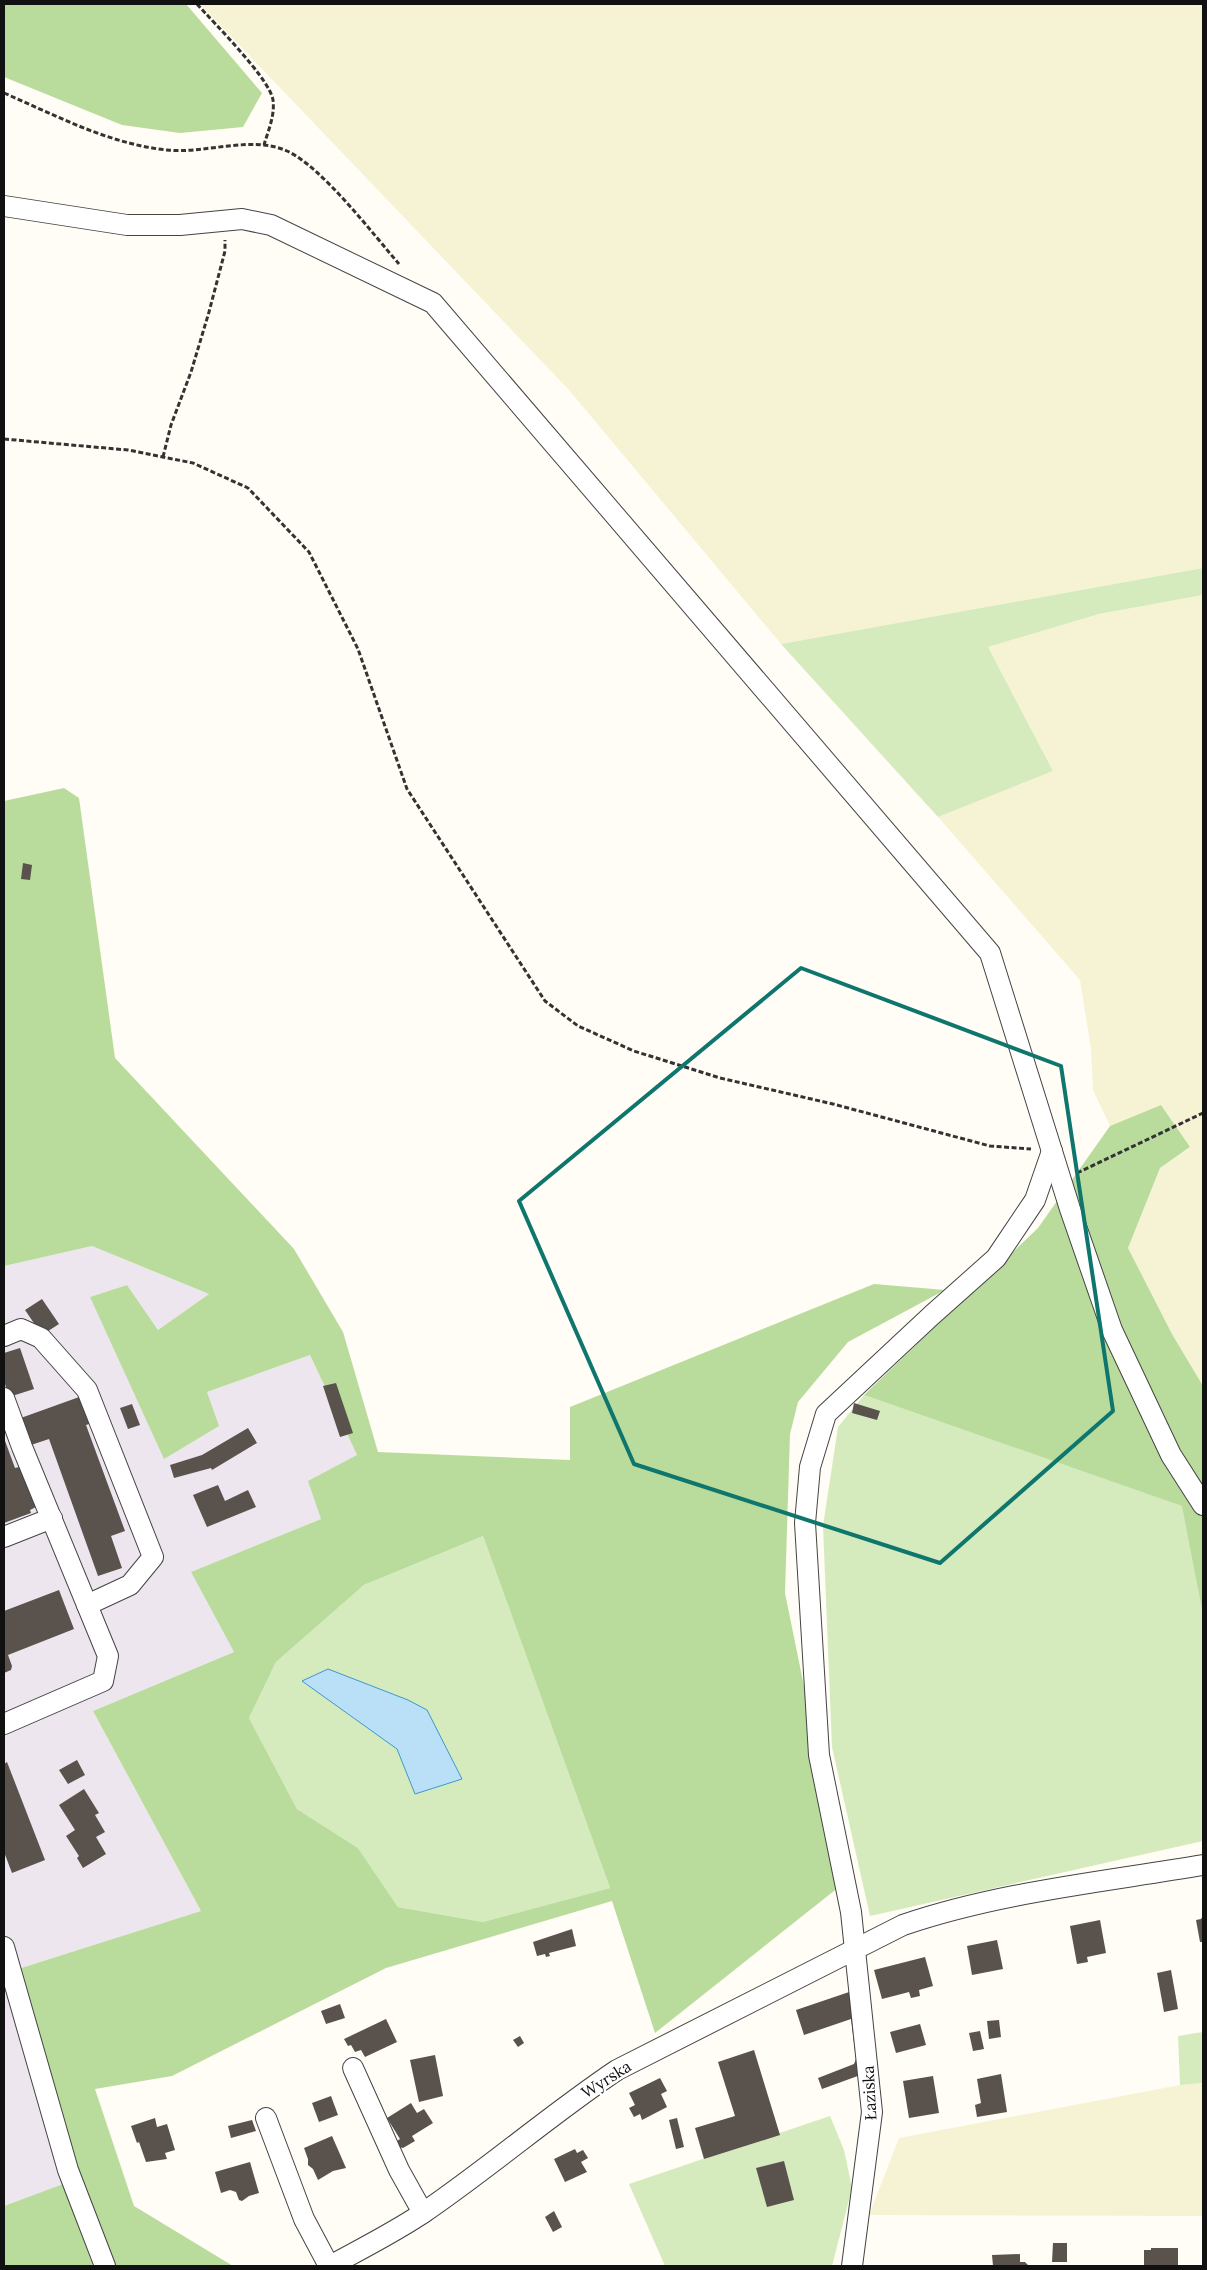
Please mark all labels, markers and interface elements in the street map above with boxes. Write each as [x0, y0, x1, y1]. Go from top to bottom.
street label: Wyrska [577, 2056, 635, 2102]
street label: Łaziska [858, 2065, 880, 2121]

